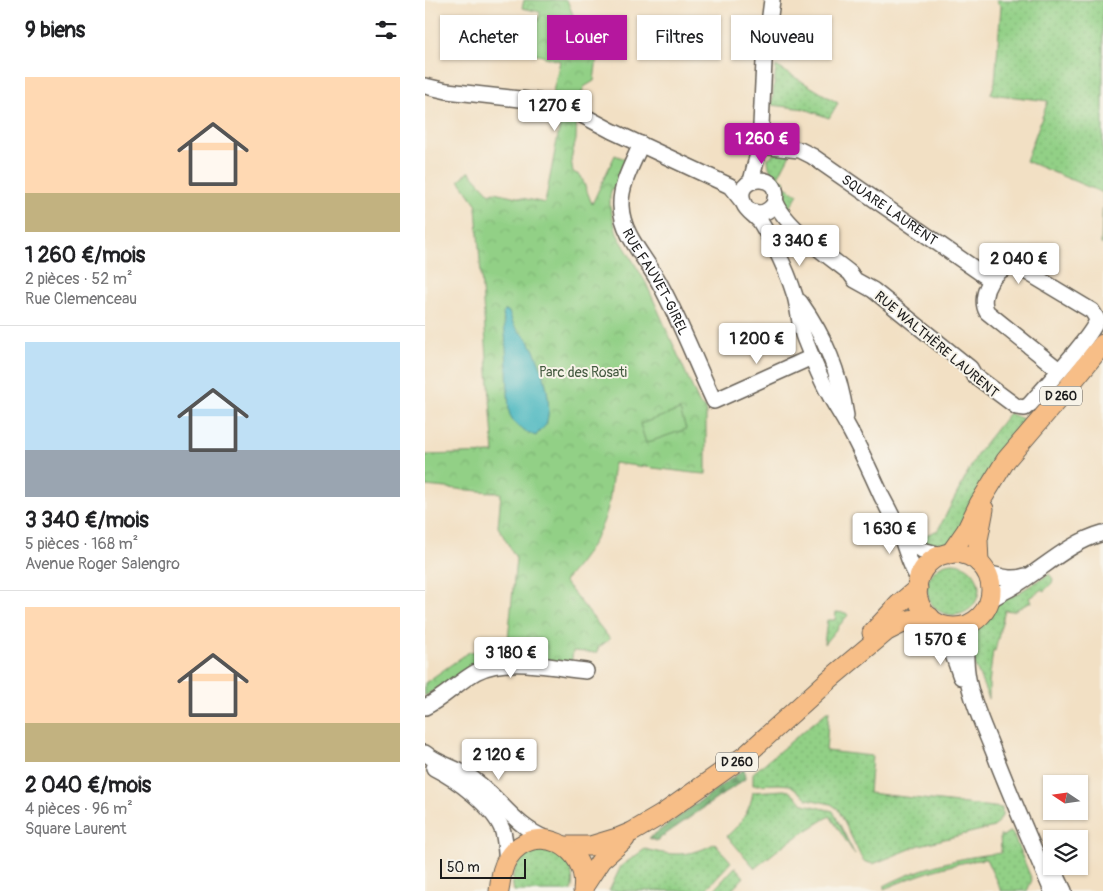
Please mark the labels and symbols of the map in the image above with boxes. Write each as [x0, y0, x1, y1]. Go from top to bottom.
pin: 1 270 € [509, 90, 601, 132]
pin: 1 260 € [716, 122, 808, 165]
street label: SQUARE LAURENT [838, 171, 941, 249]
pin: 3 340 € [754, 224, 846, 267]
street label: RUE FAUVET-GIREL [618, 226, 692, 338]
pin: 2 040 € [973, 242, 1065, 285]
street label: RUE WALTHÈRE LAURENT [871, 287, 1003, 401]
pin: 1 200 € [711, 322, 803, 365]
park label: Parc des Rosati [539, 364, 628, 381]
road number: D 260 [1040, 386, 1082, 406]
pin: 1 630 € [844, 512, 936, 555]
pin: 1 570 € [895, 624, 987, 666]
pin: 3 180 € [465, 636, 557, 679]
pin: 2 120 € [453, 738, 545, 781]
road number: D 260 [716, 752, 758, 772]
north arrow [1043, 775, 1087, 820]
scale bar [440, 856, 526, 879]

